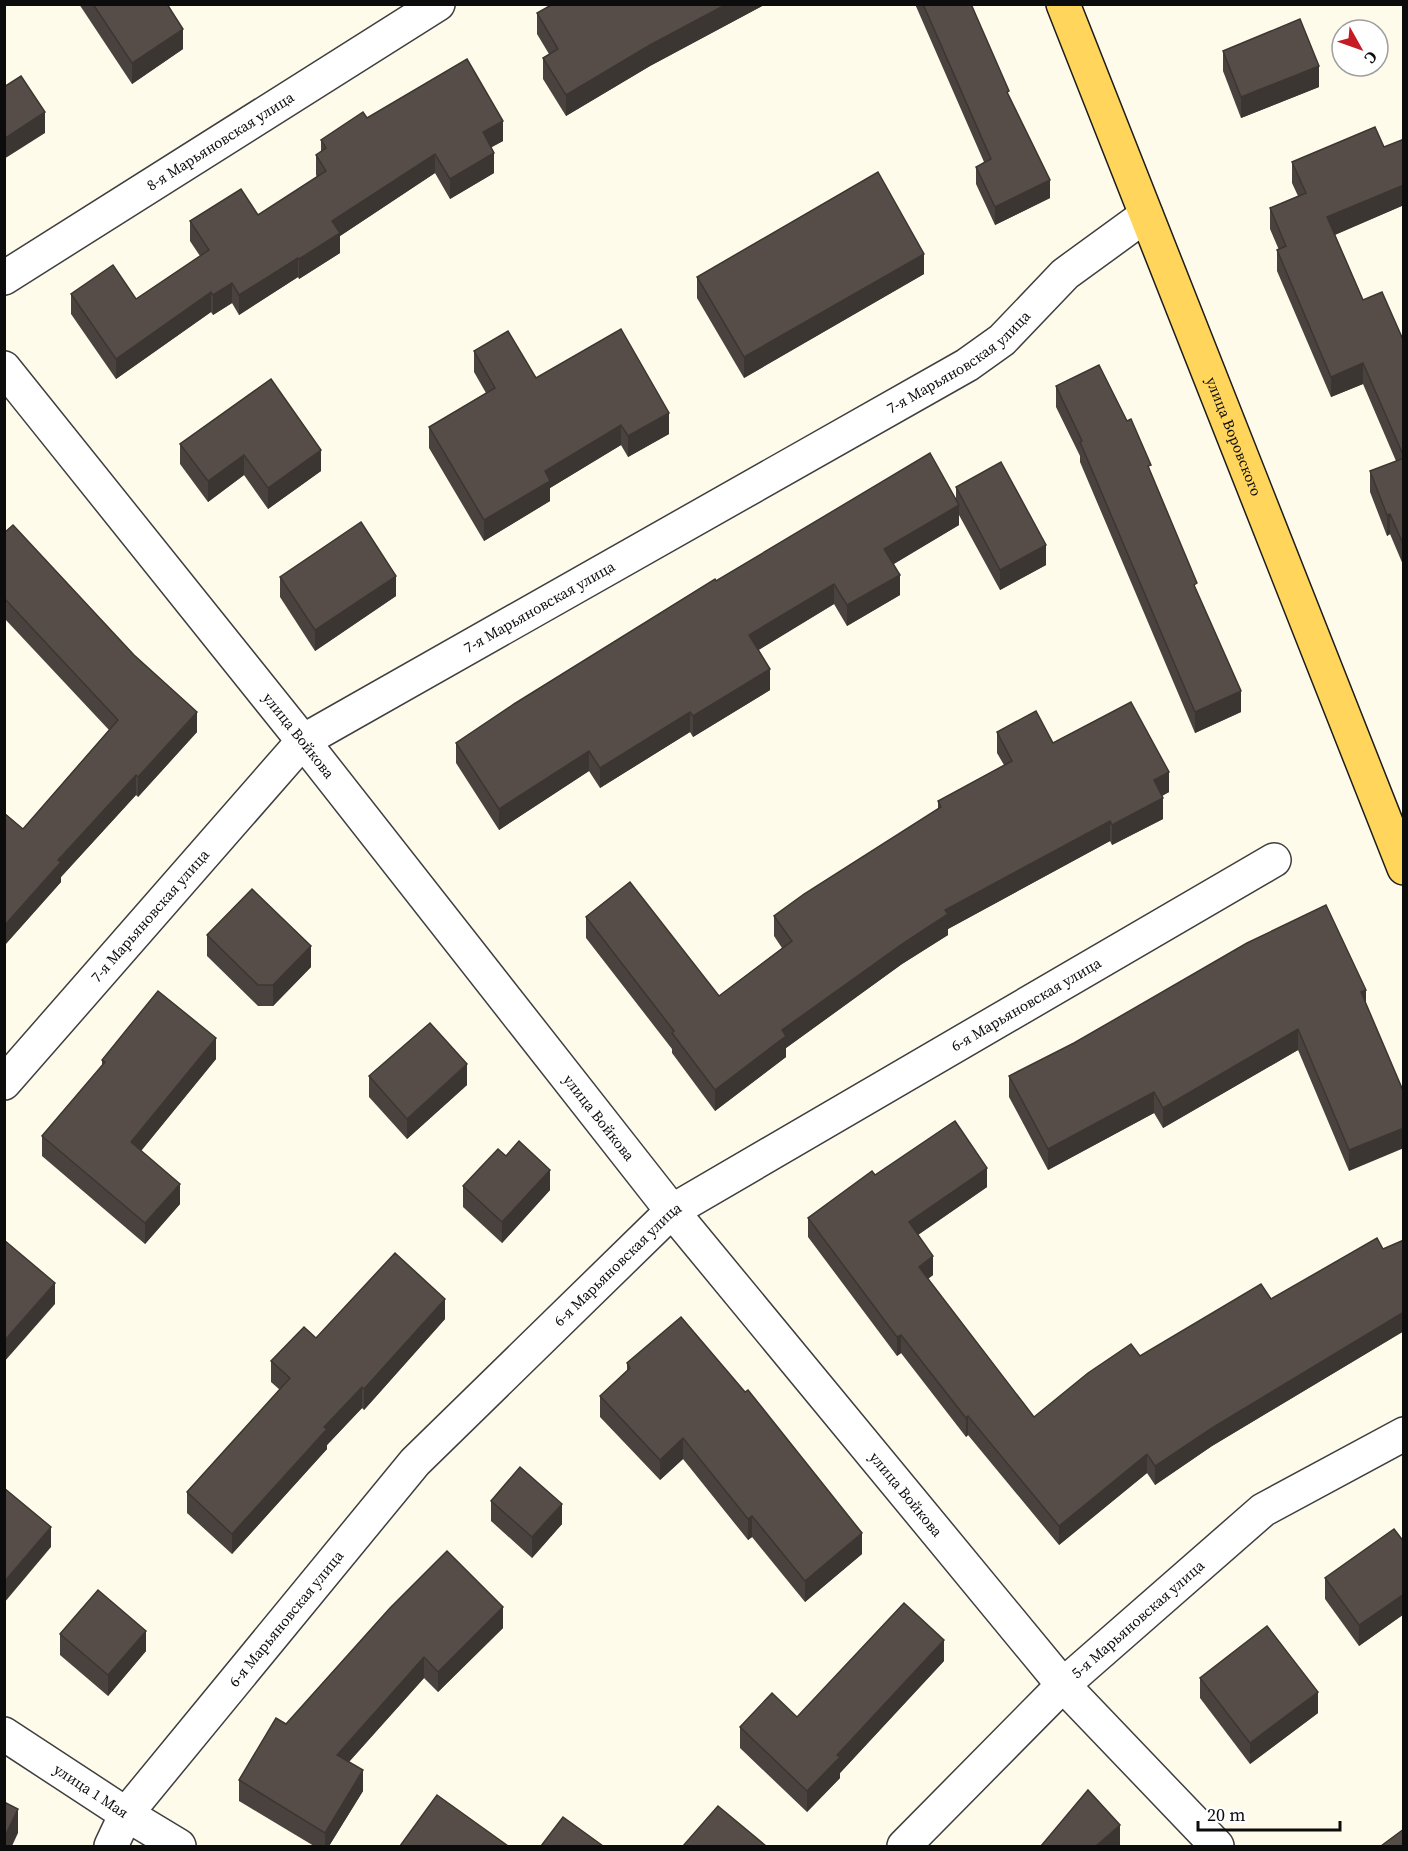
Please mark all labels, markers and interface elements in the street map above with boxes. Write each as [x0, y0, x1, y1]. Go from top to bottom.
north arrow [1330, 18, 1390, 78]
text: С [1360, 47, 1383, 69]
street label: 8-я Марьяновская улица [142, 86, 298, 195]
street label: 7-я Марьяновская улица [883, 305, 1035, 418]
street label: улица Воровского [1201, 374, 1267, 499]
street label: 7-я Марьяновская улица [460, 555, 619, 658]
street label: улица Войкова [258, 688, 340, 783]
street label: 7-я Марьяновская улица [86, 844, 214, 987]
street label: 6-я Марьяновская улица [947, 952, 1105, 1056]
street label: улица Войкова [559, 1070, 640, 1165]
street label: 6-я Марьяновская улица [549, 1197, 685, 1331]
street label: улица Войкова [865, 1447, 948, 1541]
street label: 6-я Марьяновская улица [224, 1545, 348, 1691]
street label: 5-я Марьяновская улица [1067, 1555, 1209, 1683]
street label: улица 1 Мая [50, 1758, 133, 1823]
scale bar [1198, 1794, 1340, 1832]
text: 20 m [1207, 1802, 1245, 1827]

